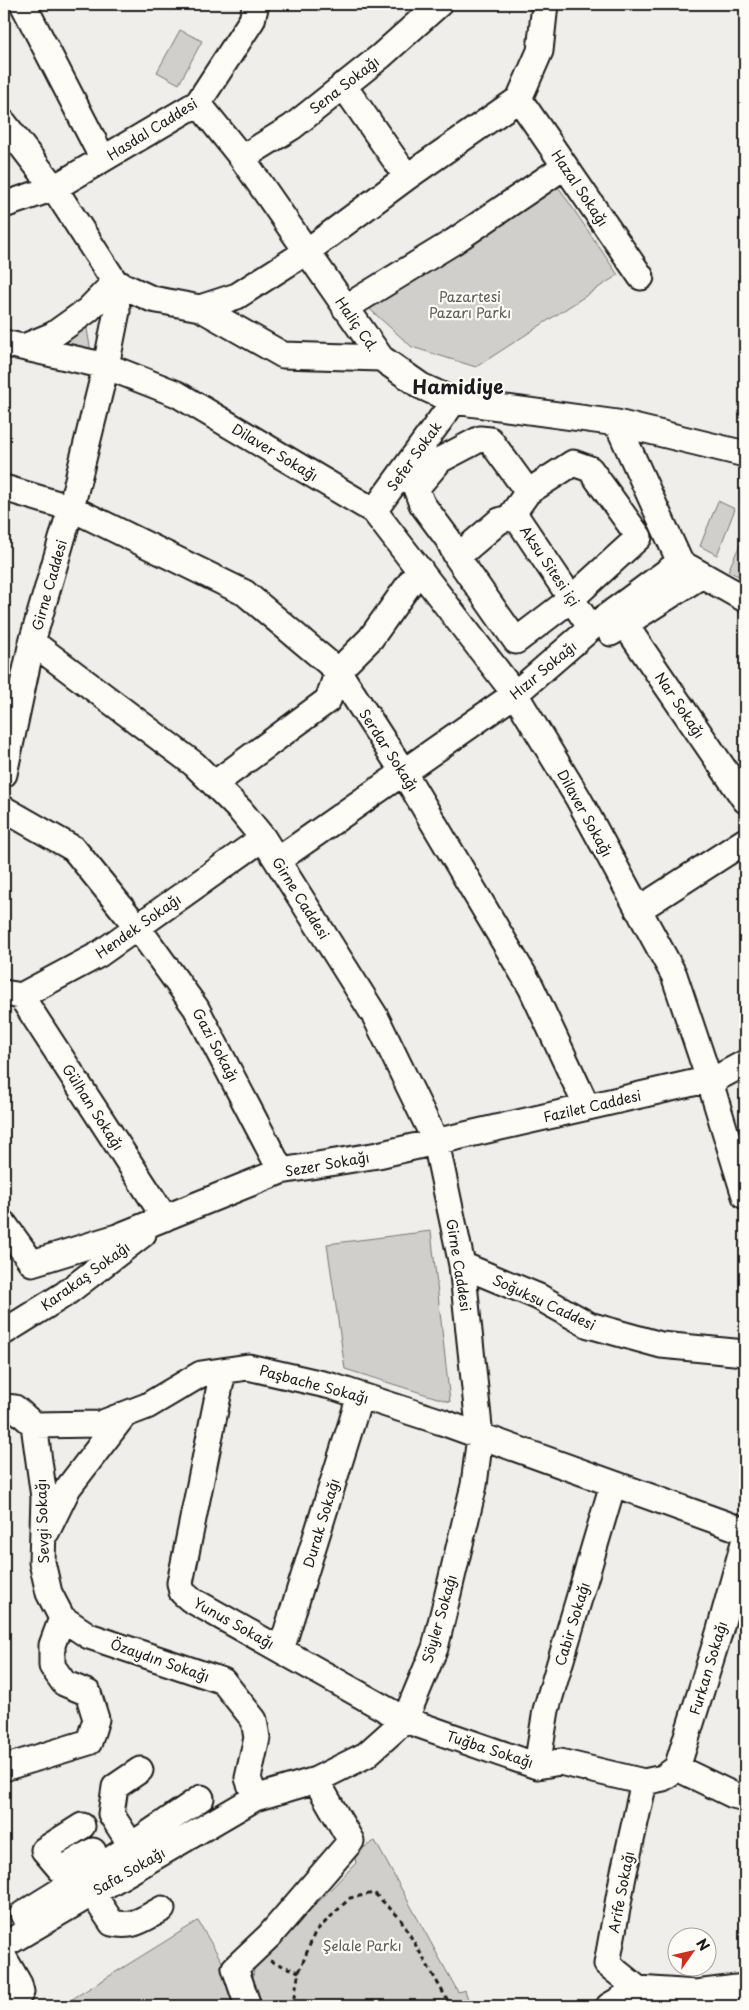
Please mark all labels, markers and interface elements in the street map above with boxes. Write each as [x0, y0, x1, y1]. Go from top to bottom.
street label: Sena Sokağı [305, 51, 383, 119]
street label: Hasdal Caddesi [103, 93, 201, 165]
street label: Hazal Sokağı [547, 146, 613, 230]
park label: Pazartesi Pazarı Parkı [429, 286, 511, 323]
street label: Haliç Cd. [330, 292, 384, 356]
district label: Hamidiye [413, 372, 503, 400]
street label: Sefer Sokak [382, 417, 446, 495]
street label: Dilaver Sokağı [228, 418, 322, 486]
street label: Aksu Sitesi içi [515, 521, 585, 611]
street label: Girne Caddesi [26, 537, 72, 633]
street label: Hızır Sokağı [505, 636, 581, 704]
street label: Nar Sokağı [650, 668, 710, 742]
street label: Serdar Sokağı [354, 704, 424, 796]
street label: Dilaver Sokağı [552, 766, 618, 860]
street label: Girne Caddesi [267, 853, 335, 943]
street label: Hendek Sokağı [91, 889, 185, 963]
street label: Gazi Sokağı [188, 1004, 244, 1086]
street label: Gülhan Sokağı [57, 1060, 129, 1154]
street label: Fazilet Caddesi [541, 1084, 643, 1127]
street label: Sezer Sokağı [283, 1146, 371, 1182]
street label: Girne Caddesi [441, 1217, 477, 1313]
street label: Karakaş Sokağı [36, 1236, 134, 1316]
street label: Soğuksu Caddesi [489, 1269, 599, 1335]
street label: Paşbache Sokağı [257, 1359, 371, 1409]
street label: Durak Sokağı [297, 1476, 345, 1570]
street label: Sevgi Sokağı [30, 1478, 54, 1564]
street label: Söyler Sokağı [416, 1572, 462, 1666]
street label: Cabir Sokağı [549, 1579, 595, 1669]
street label: Yunus Sokağı [190, 1592, 278, 1654]
street label: Furkan Sokağı [684, 1619, 732, 1717]
street label: Özaydın Sokağı [108, 1633, 212, 1687]
street label: Tuğba Sokağı [444, 1725, 536, 1773]
street label: Safa Sokağı [89, 1842, 169, 1900]
street label: Arife Sokağı [603, 1849, 639, 1935]
north arrow [666, 1928, 716, 1978]
text: N [691, 1934, 715, 1955]
park label: Şelale Parkı [322, 1935, 402, 1956]

